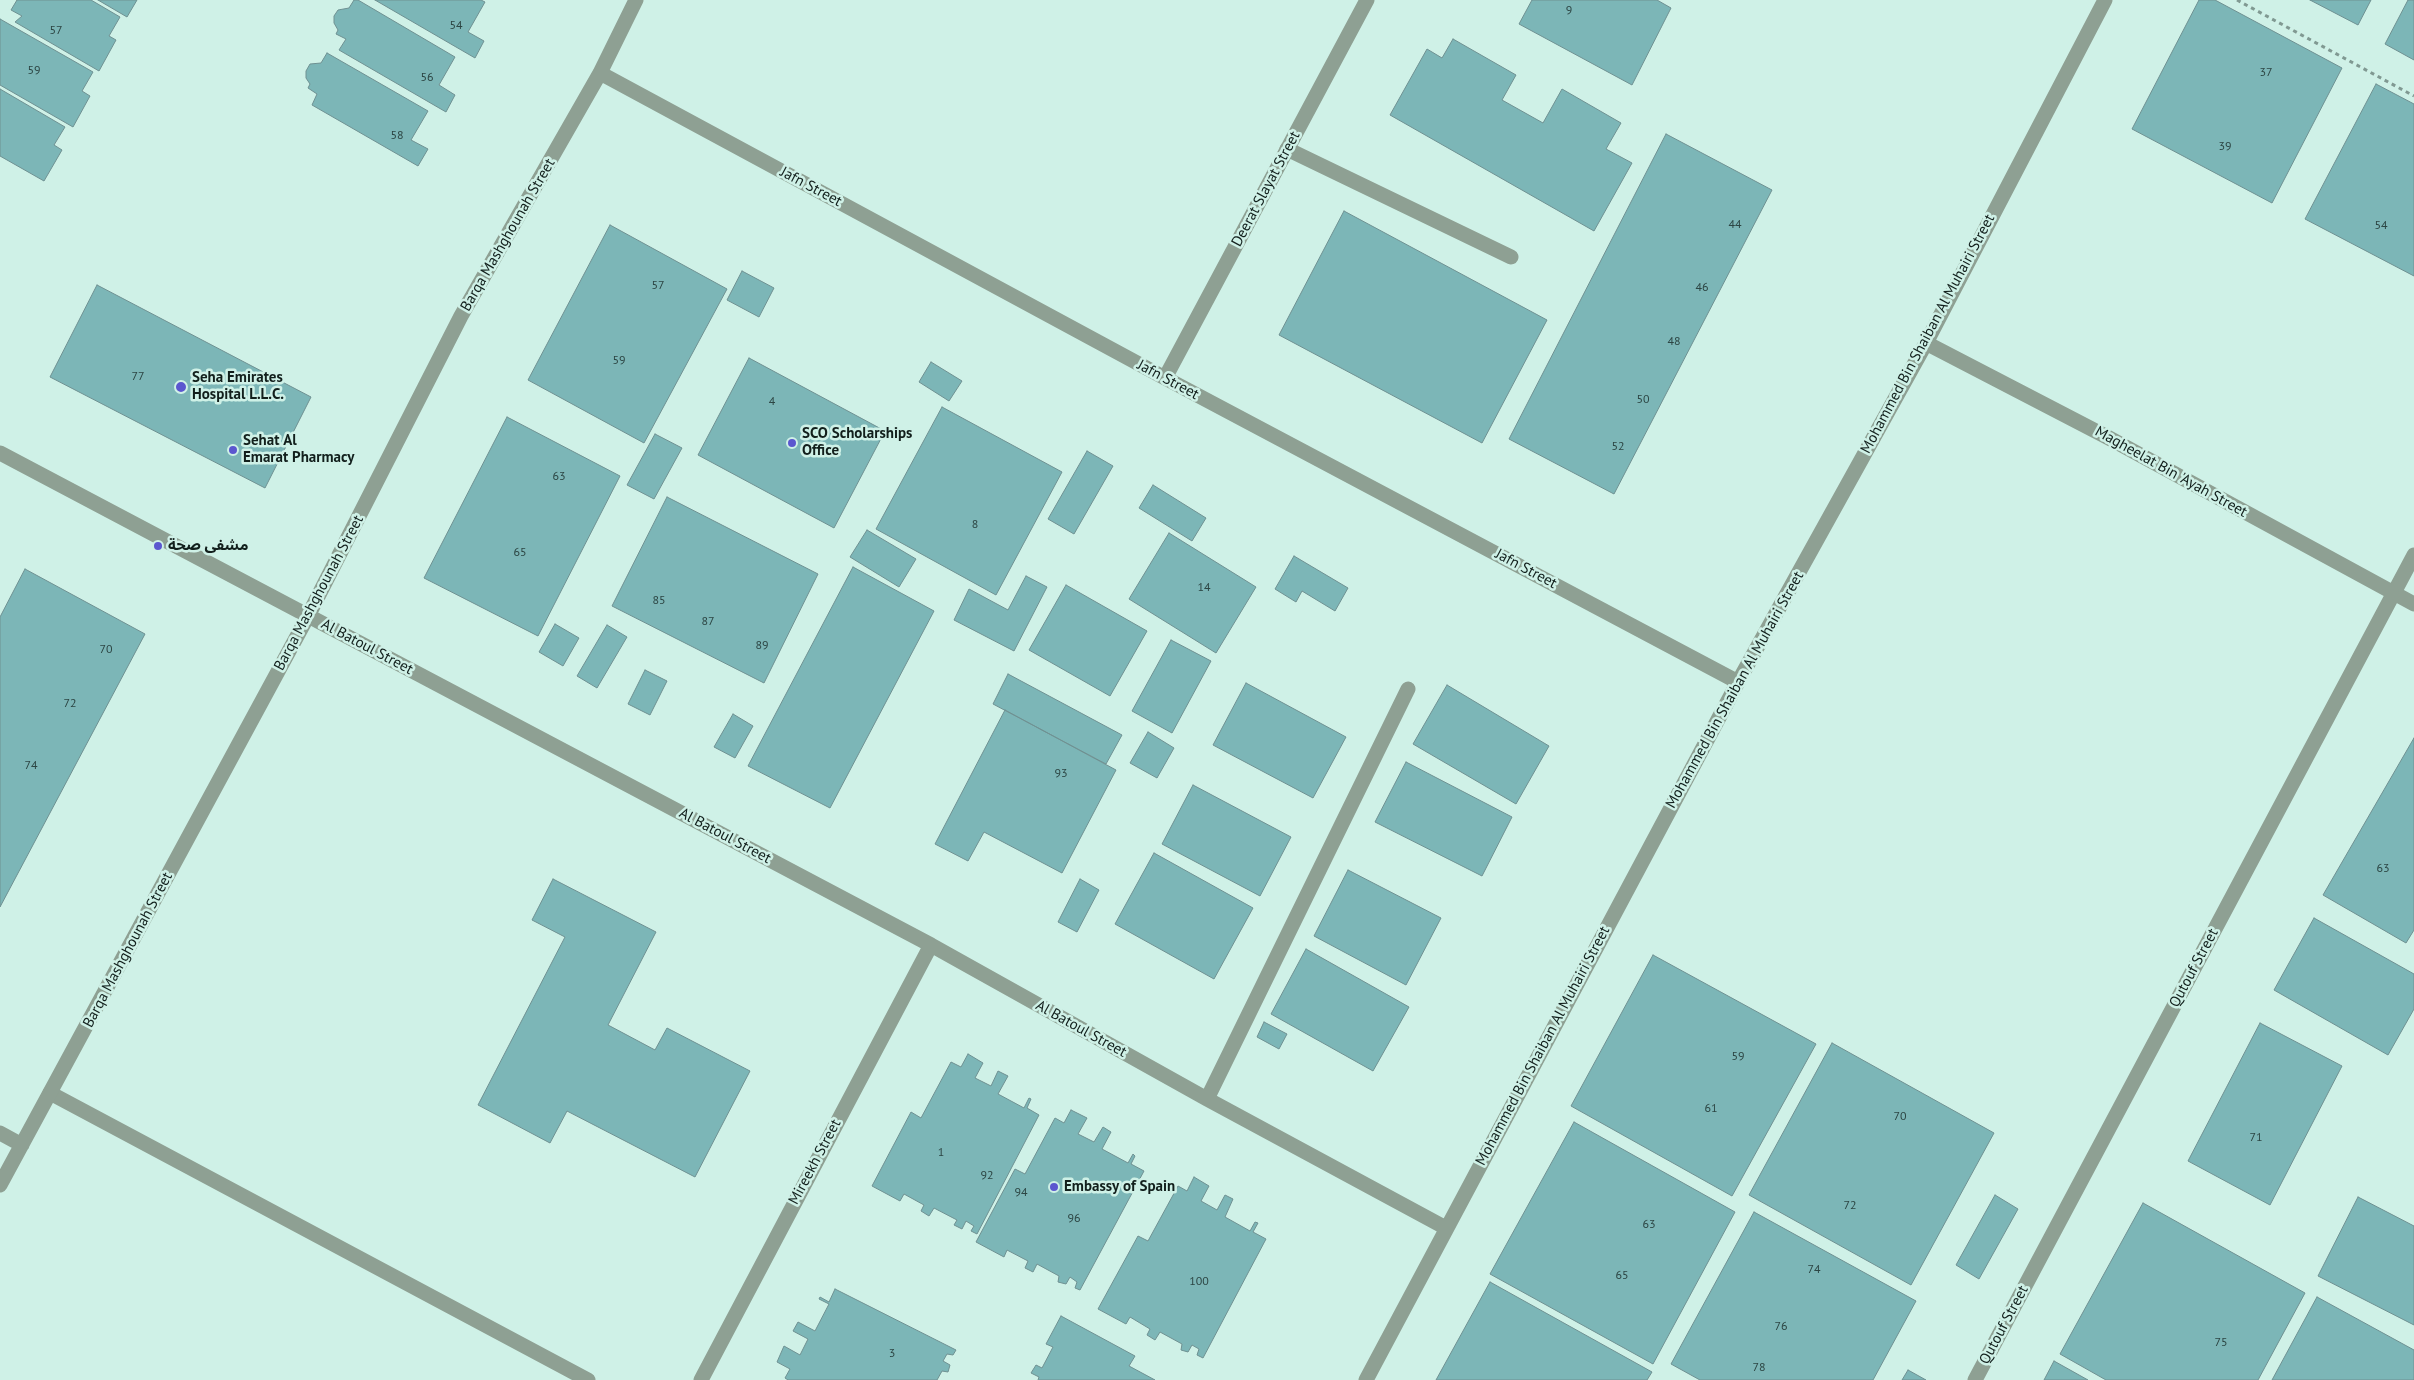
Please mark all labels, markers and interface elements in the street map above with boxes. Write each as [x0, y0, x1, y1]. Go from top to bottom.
house number: 9 [1566, 4, 1572, 18]
house number: 54 [449, 19, 463, 33]
house number: 57 [49, 24, 63, 38]
house number: 59 [27, 64, 41, 78]
house number: 37 [2259, 66, 2273, 80]
house number: 56 [420, 71, 434, 85]
street label: Deerat Slayat Street [1228, 128, 1304, 250]
house number: 58 [390, 129, 404, 143]
house number: 39 [2218, 140, 2232, 154]
street label: Barqa Mashghounah Street [457, 156, 559, 314]
street label: Jafn Street [777, 163, 845, 211]
street label: Mohammed Bin Shaiban Al Muhairi Street [1857, 211, 1999, 457]
house number: 44 [1728, 218, 1742, 232]
house number: 54 [2374, 219, 2388, 233]
house number: 57 [651, 279, 665, 293]
house number: 46 [1695, 281, 1709, 295]
house number: 48 [1667, 335, 1681, 349]
house number: 59 [612, 354, 626, 368]
street label: Jafn Street [1134, 356, 1202, 404]
place label: Seha Emirates Hospital L.L.C. [192, 369, 284, 404]
house number: 77 [131, 370, 145, 384]
marker: Seha Emirates Hospital L.L.C. [174, 380, 188, 394]
house number: 50 [1636, 393, 1650, 407]
house number: 4 [769, 395, 775, 409]
street label: Magheelat Bin 'Ayah Street [2092, 423, 2250, 521]
place label: SCO Scholarships Office [802, 425, 912, 460]
place label: Sehat Al Emarat Pharmacy [243, 432, 354, 467]
marker: SCO Scholarships Office [786, 437, 798, 449]
house number: 52 [1611, 440, 1625, 454]
marker: Sehat Al Emarat Pharmacy [227, 444, 239, 456]
house number: 63 [552, 470, 566, 484]
street label: Barqa Mashghounah Street [270, 512, 368, 674]
house number: 8 [972, 518, 978, 532]
place label: مشفى صحة [168, 537, 249, 555]
marker: مشفى صحة [152, 540, 164, 552]
street label: Jafn Street [1492, 545, 1560, 593]
house number: 65 [513, 546, 527, 560]
street label: Mohammed Bin Shaiban Al Muhairi Street [1662, 568, 1808, 812]
house number: 14 [1197, 581, 1211, 595]
house number: 85 [652, 594, 666, 608]
street label: Al Batoul Street [318, 615, 416, 679]
house number: 87 [701, 615, 715, 629]
house number: 89 [755, 639, 769, 653]
house number: 70 [99, 643, 113, 657]
house number: 72 [63, 697, 77, 711]
house number: 74 [24, 759, 38, 773]
house number: 93 [1054, 767, 1068, 781]
street label: Al Batoul Street [676, 804, 774, 868]
house number: 63 [2376, 862, 2390, 876]
street label: Barqa Mashghounah Street [79, 869, 177, 1031]
street label: Mohammed Bin Shaiban Al Muhairi Street [1472, 923, 1614, 1169]
street label: Qutouf Street [2166, 926, 2222, 1010]
street label: Al Batoul Street [1032, 997, 1130, 1061]
house number: 59 [1731, 1050, 1745, 1064]
house number: 61 [1704, 1102, 1718, 1116]
house number: 70 [1893, 1110, 1907, 1124]
street label: Mireekh Street [785, 1116, 845, 1208]
house number: 71 [2249, 1131, 2263, 1145]
house number: 1 [938, 1146, 944, 1160]
house number: 92 [980, 1169, 994, 1183]
place label: Embassy of Spain [1064, 1178, 1175, 1196]
marker: Embassy of Spain [1048, 1181, 1060, 1193]
house number: 94 [1014, 1186, 1028, 1200]
house number: 72 [1843, 1199, 1857, 1213]
house number: 96 [1067, 1212, 1081, 1226]
house number: 63 [1642, 1218, 1656, 1232]
house number: 74 [1807, 1263, 1821, 1277]
house number: 65 [1615, 1269, 1629, 1283]
house number: 100 [1189, 1275, 1209, 1289]
street label: Qutouf Street [1976, 1283, 2032, 1367]
house number: 76 [1774, 1320, 1788, 1334]
house number: 75 [2214, 1336, 2228, 1350]
house number: 3 [889, 1347, 895, 1361]
house number: 78 [1752, 1361, 1766, 1375]

